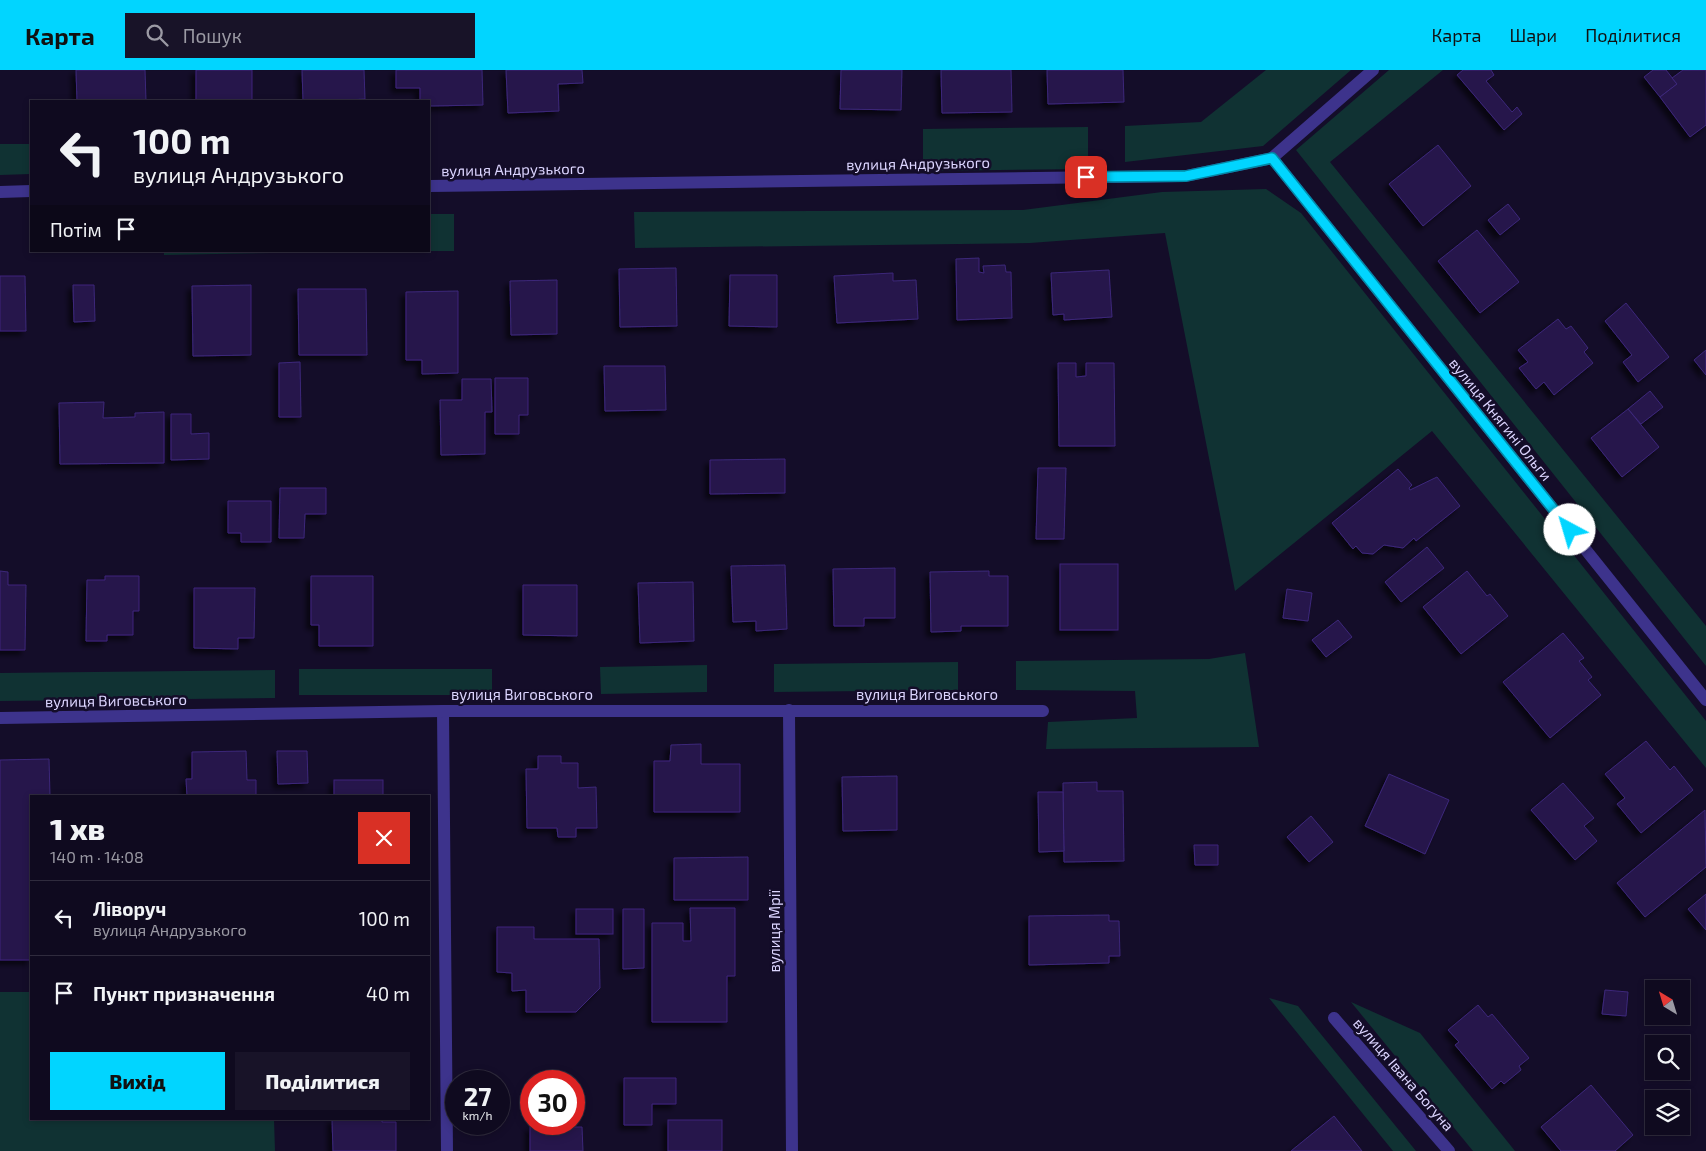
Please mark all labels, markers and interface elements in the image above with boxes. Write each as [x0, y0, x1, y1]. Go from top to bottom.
search box [125, 13, 475, 58]
text: Карта [25, 21, 95, 50]
icon: search [143, 21, 171, 49]
text: Пошук [183, 24, 242, 47]
text: Карта [1431, 24, 1481, 46]
text: Шари [1509, 24, 1557, 46]
text: Поділитися [1585, 24, 1681, 46]
text: 100 m [133, 119, 231, 161]
icon: left [50, 120, 115, 185]
street label: вулиця Андрузького [846, 153, 990, 174]
pin [1065, 156, 1107, 198]
street label: вулиця Андрузького [441, 159, 585, 180]
text: вулиця Андрузького [133, 161, 344, 187]
icon: arrive [1072, 163, 1100, 191]
icon: arrive [112, 215, 140, 243]
text: Потім [50, 218, 102, 241]
street label: вулиця Княгині Ольги [1445, 354, 1556, 485]
position arrow [1543, 503, 1595, 555]
street label: вулиця Виговського [451, 685, 593, 704]
street label: вулиця Виговського [856, 685, 998, 704]
street label: вулиця Виговського [45, 690, 187, 711]
text: 1 хв [50, 810, 105, 846]
button: close [358, 812, 410, 864]
text: 140 m · 14:08 [50, 847, 144, 866]
street label: вулиця Мрії [765, 889, 784, 972]
text: Ліворуч [93, 897, 166, 920]
icon: left [50, 904, 78, 932]
text: 100 m [359, 907, 410, 930]
text: вулиця Андрузького [93, 920, 247, 939]
icon: arrive [50, 979, 78, 1007]
north arrow [1645, 980, 1690, 1025]
map controls [1645, 980, 1690, 1135]
text: Пункт призначення [93, 982, 275, 1005]
text: 40 m [366, 982, 410, 1005]
street label: вулиця Івана Богуна [1349, 1014, 1458, 1135]
button: search [1645, 1035, 1690, 1080]
button: Вихід [50, 1052, 225, 1110]
button: Поділитися [235, 1052, 410, 1110]
speed limit sign: 30 [520, 1070, 585, 1135]
text: 27 [464, 1081, 491, 1111]
button: layers [1645, 1090, 1690, 1135]
text: km/h [463, 1108, 492, 1122]

